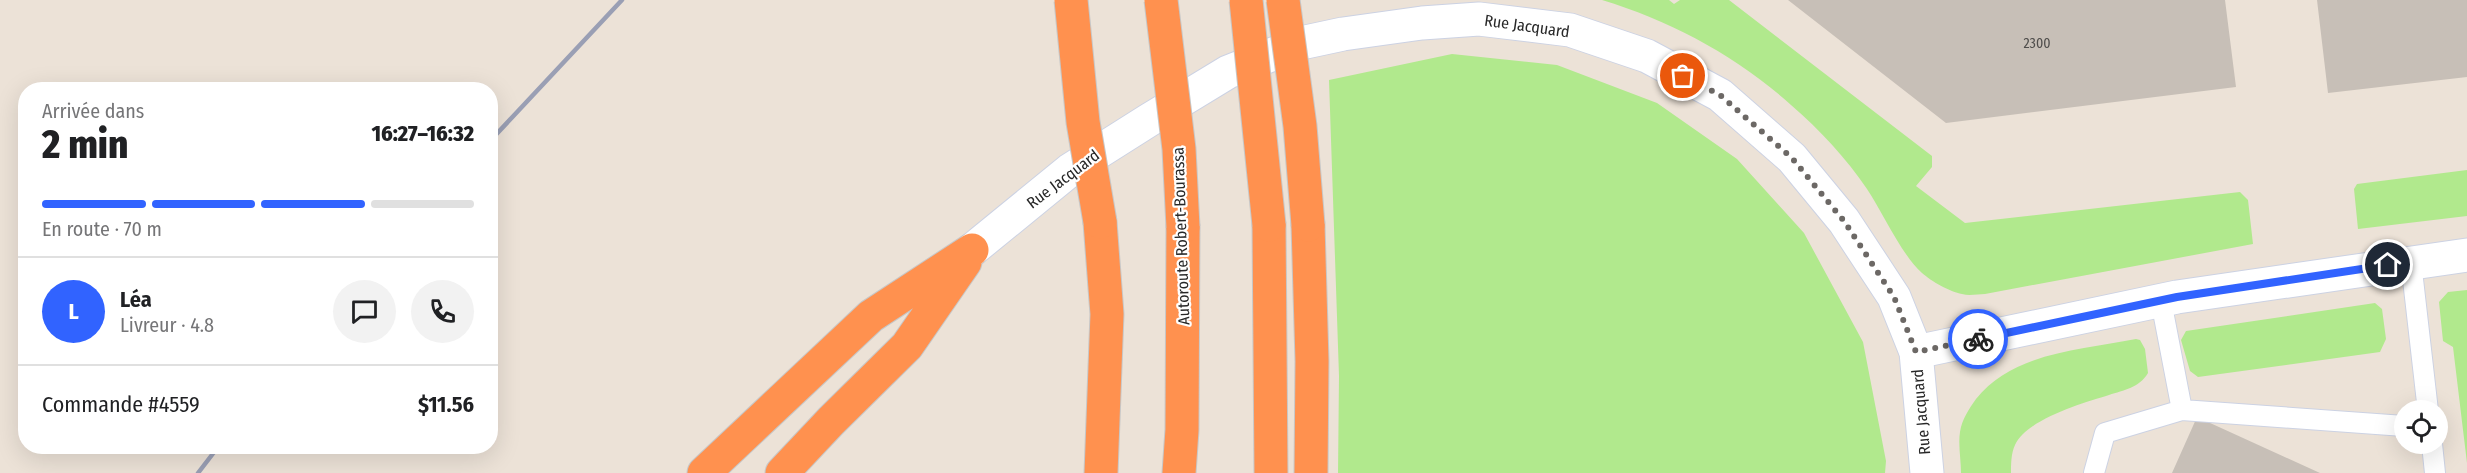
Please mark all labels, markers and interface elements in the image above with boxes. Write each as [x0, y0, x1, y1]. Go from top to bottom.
street label: Rue Jacquard [1483, 11, 1571, 41]
house number: 2300 [2023, 35, 2051, 52]
pin [1657, 50, 1708, 101]
icon: bag [1666, 59, 1699, 92]
text: Arrivée dans [42, 99, 144, 123]
text: 16:27–16:32 [372, 120, 474, 147]
text: 2 min [42, 122, 128, 168]
street label: Rue Jacquard [1023, 146, 1103, 212]
street label: Autoroute Robert-Bourassa [1168, 147, 1194, 325]
text: En route · 70 m [42, 217, 162, 241]
pin [2362, 239, 2413, 290]
icon: home [2371, 248, 2404, 281]
button: chat [333, 280, 396, 343]
button: phone [411, 280, 474, 343]
text: Léa [120, 286, 152, 313]
text: L [68, 298, 79, 325]
courier [1948, 309, 2008, 369]
text: Livreur · 4.8 [120, 313, 214, 337]
icon: bike [1962, 323, 1995, 356]
street label: Rue Jacquard [1908, 368, 1934, 456]
text: Commande #4559 [42, 391, 200, 418]
text: $11.56 [418, 391, 474, 418]
map controls [2394, 400, 2448, 454]
button: locate [2394, 400, 2448, 454]

